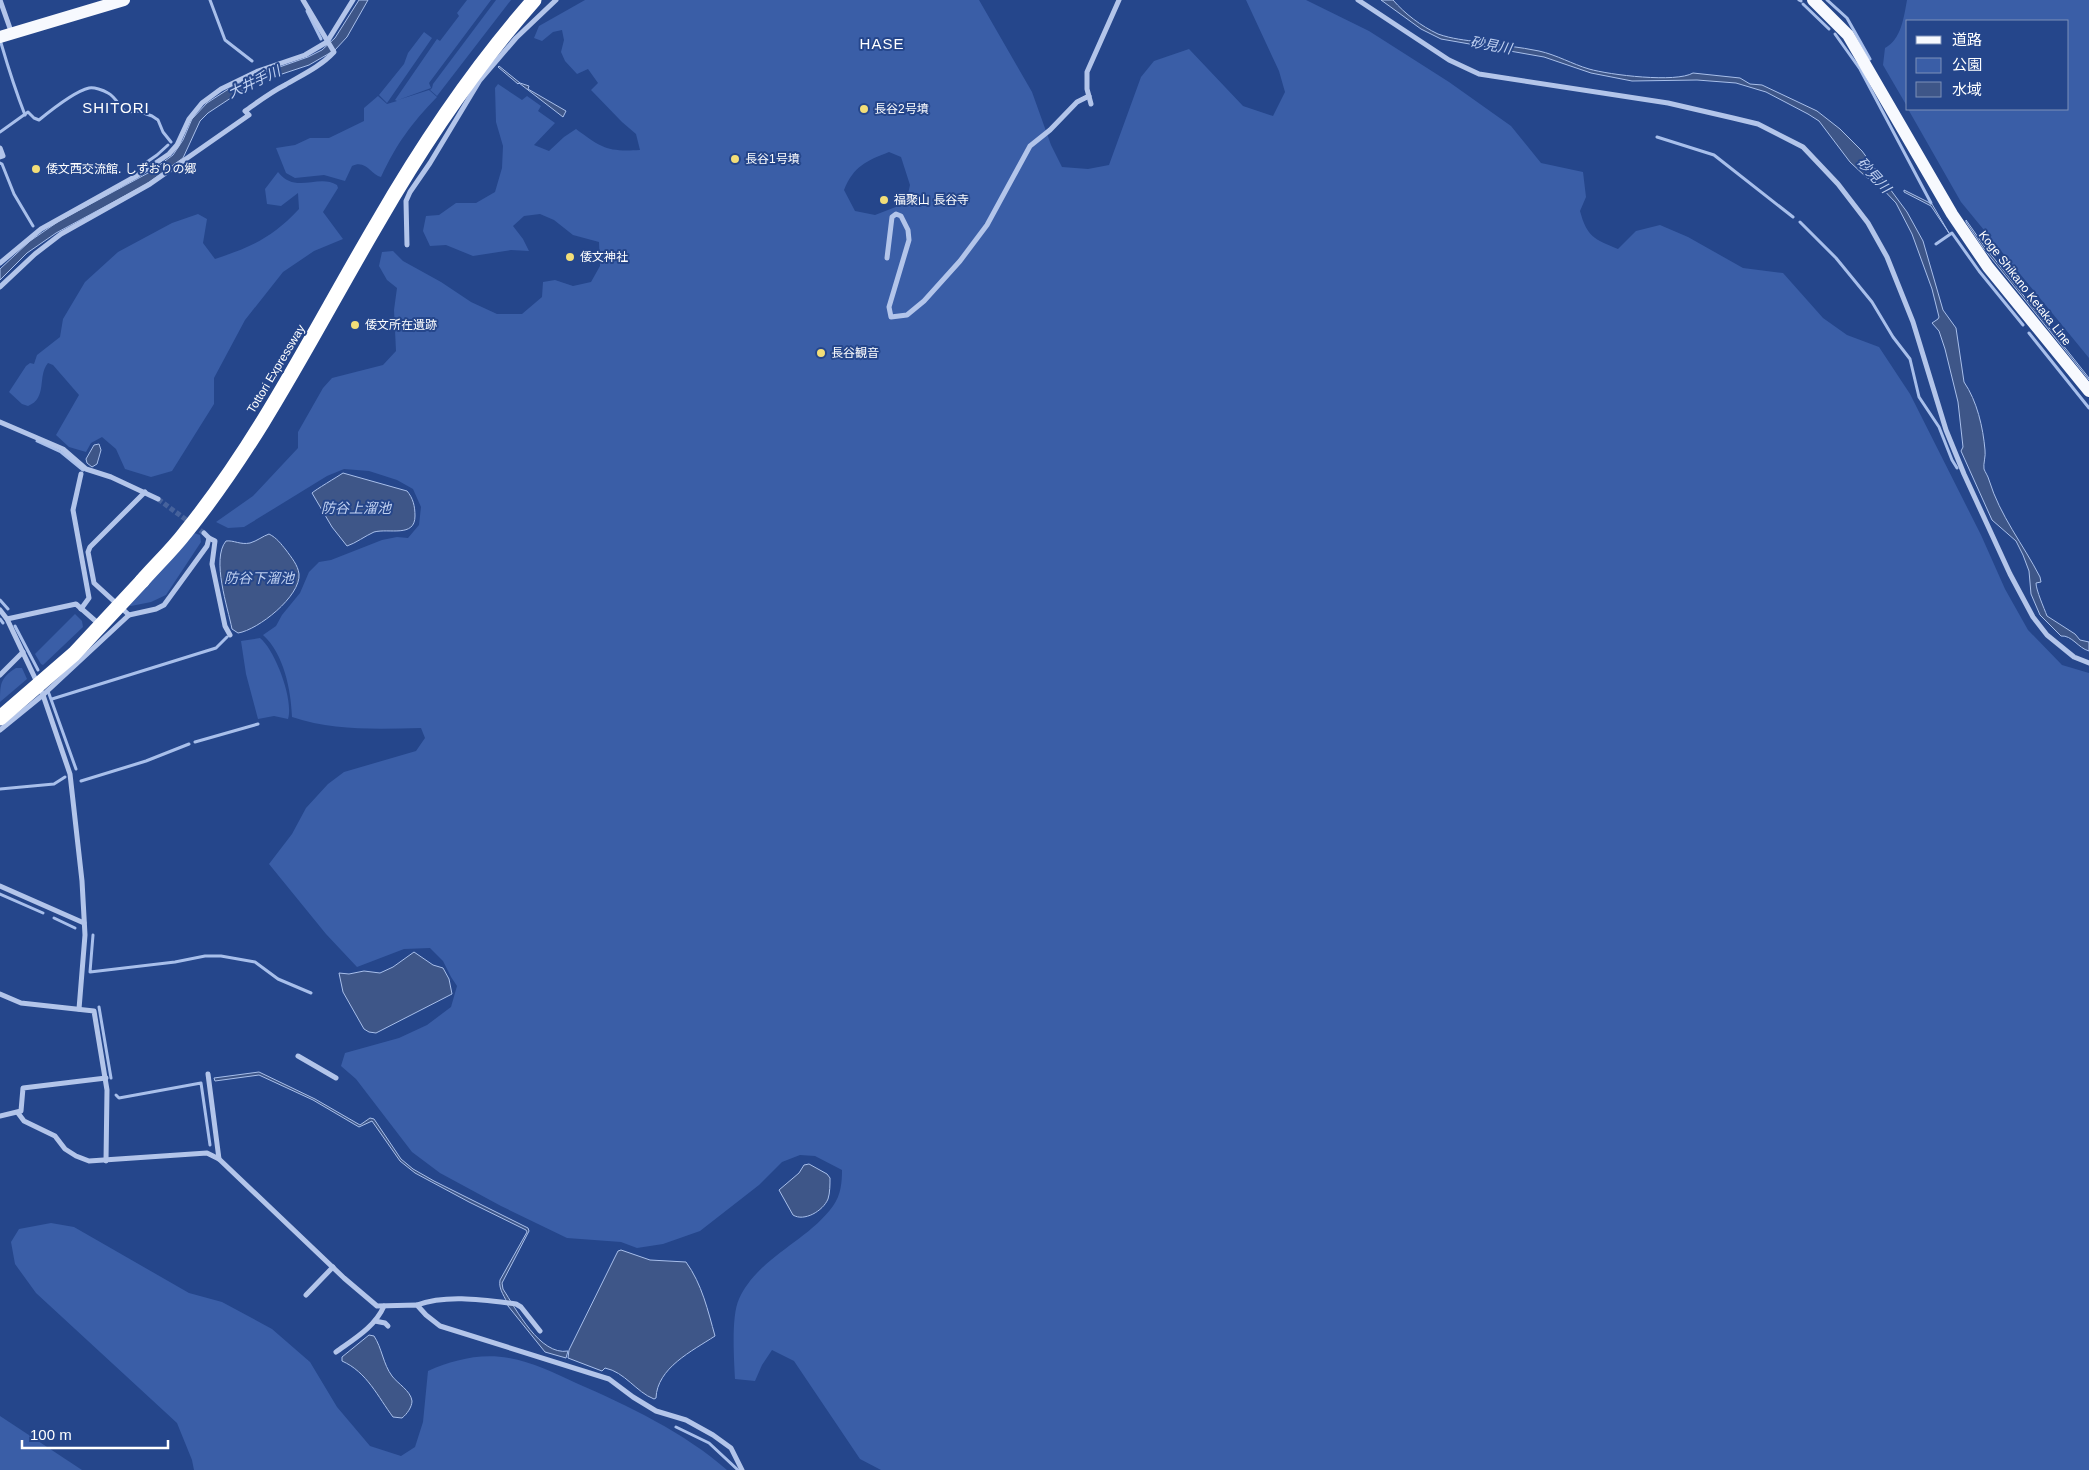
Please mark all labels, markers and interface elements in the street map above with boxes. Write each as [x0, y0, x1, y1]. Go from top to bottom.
legend [1906, 20, 2069, 110]
text: 道路 [1952, 31, 1982, 48]
water label: 砂見川 [1469, 33, 1515, 57]
district label: HASE [860, 35, 904, 52]
text: 公園 [1952, 56, 1982, 73]
water label: 大井手川 [225, 62, 285, 101]
text: 水域 [1952, 81, 1982, 98]
district label: SHITORI [82, 99, 150, 116]
place label: 長谷2号墳 [874, 102, 929, 116]
marker: 長谷2号墳 [858, 103, 870, 115]
place label: 長谷1号墳 [745, 152, 800, 166]
marker: 長谷1号墳 [729, 153, 741, 165]
water label: 砂見川 [1854, 154, 1895, 197]
place label: 倭文西交流館. しずおりの郷 [46, 162, 196, 176]
marker: 倭文西交流館. しずおりの郷 [30, 163, 42, 175]
place label: 福聚山 長谷寺 [894, 193, 969, 207]
marker: 福聚山 長谷寺 [878, 194, 890, 206]
street label: Koge Shikano Ketaka Line [1976, 228, 2074, 348]
place label: 倭文神社 [580, 250, 628, 264]
marker: 倭文神社 [564, 251, 576, 263]
place label: 倭文所在遺跡 [365, 318, 437, 332]
marker: 倭文所在遺跡 [349, 319, 361, 331]
street label: Tottori Expressway [244, 322, 308, 416]
place label: 長谷観音 [831, 346, 879, 360]
marker: 長谷観音 [815, 347, 827, 359]
water label: 防谷上溜池 [321, 500, 393, 516]
water label: 防谷下溜池 [224, 570, 296, 586]
scale bar [22, 1418, 169, 1450]
text: 100 m [30, 1426, 72, 1443]

